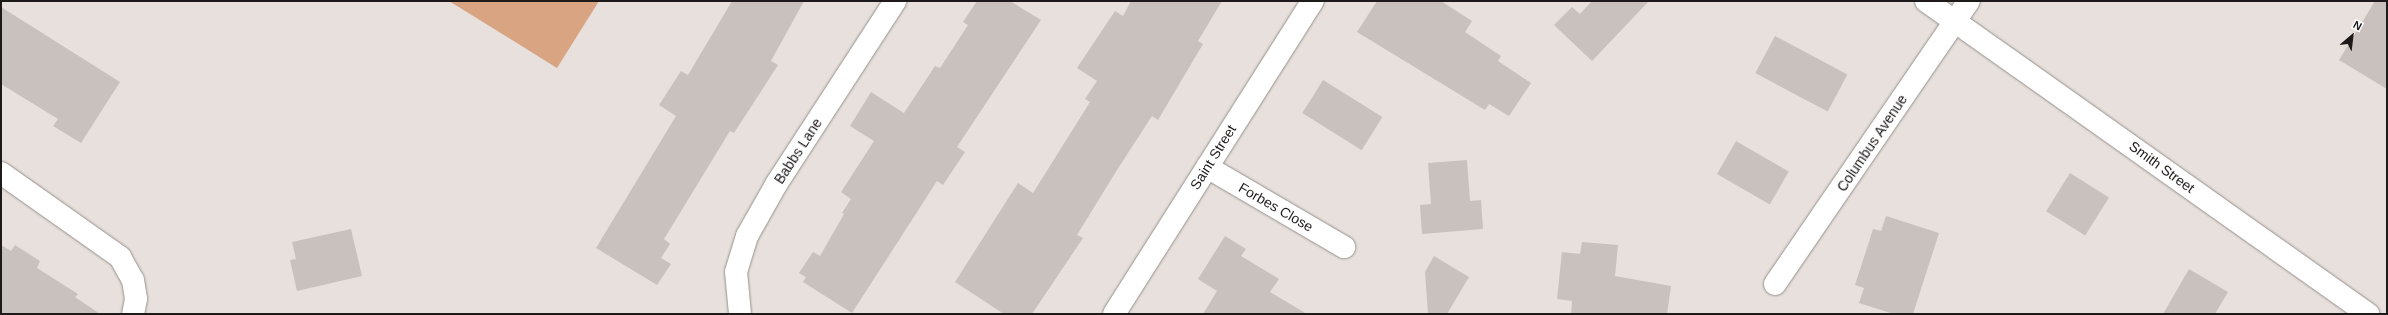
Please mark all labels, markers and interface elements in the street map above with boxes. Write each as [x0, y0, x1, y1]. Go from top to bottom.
north arrow [2332, 16, 2372, 56]
text: N [2351, 18, 2364, 33]
street label: Columbus Avenue [1833, 91, 1911, 195]
street label: Babbs Lane [771, 115, 825, 187]
street label: Saint Street [1186, 122, 1240, 192]
street label: Smith Street [2126, 138, 2198, 196]
street label: Forbes Close [1236, 179, 1316, 235]

